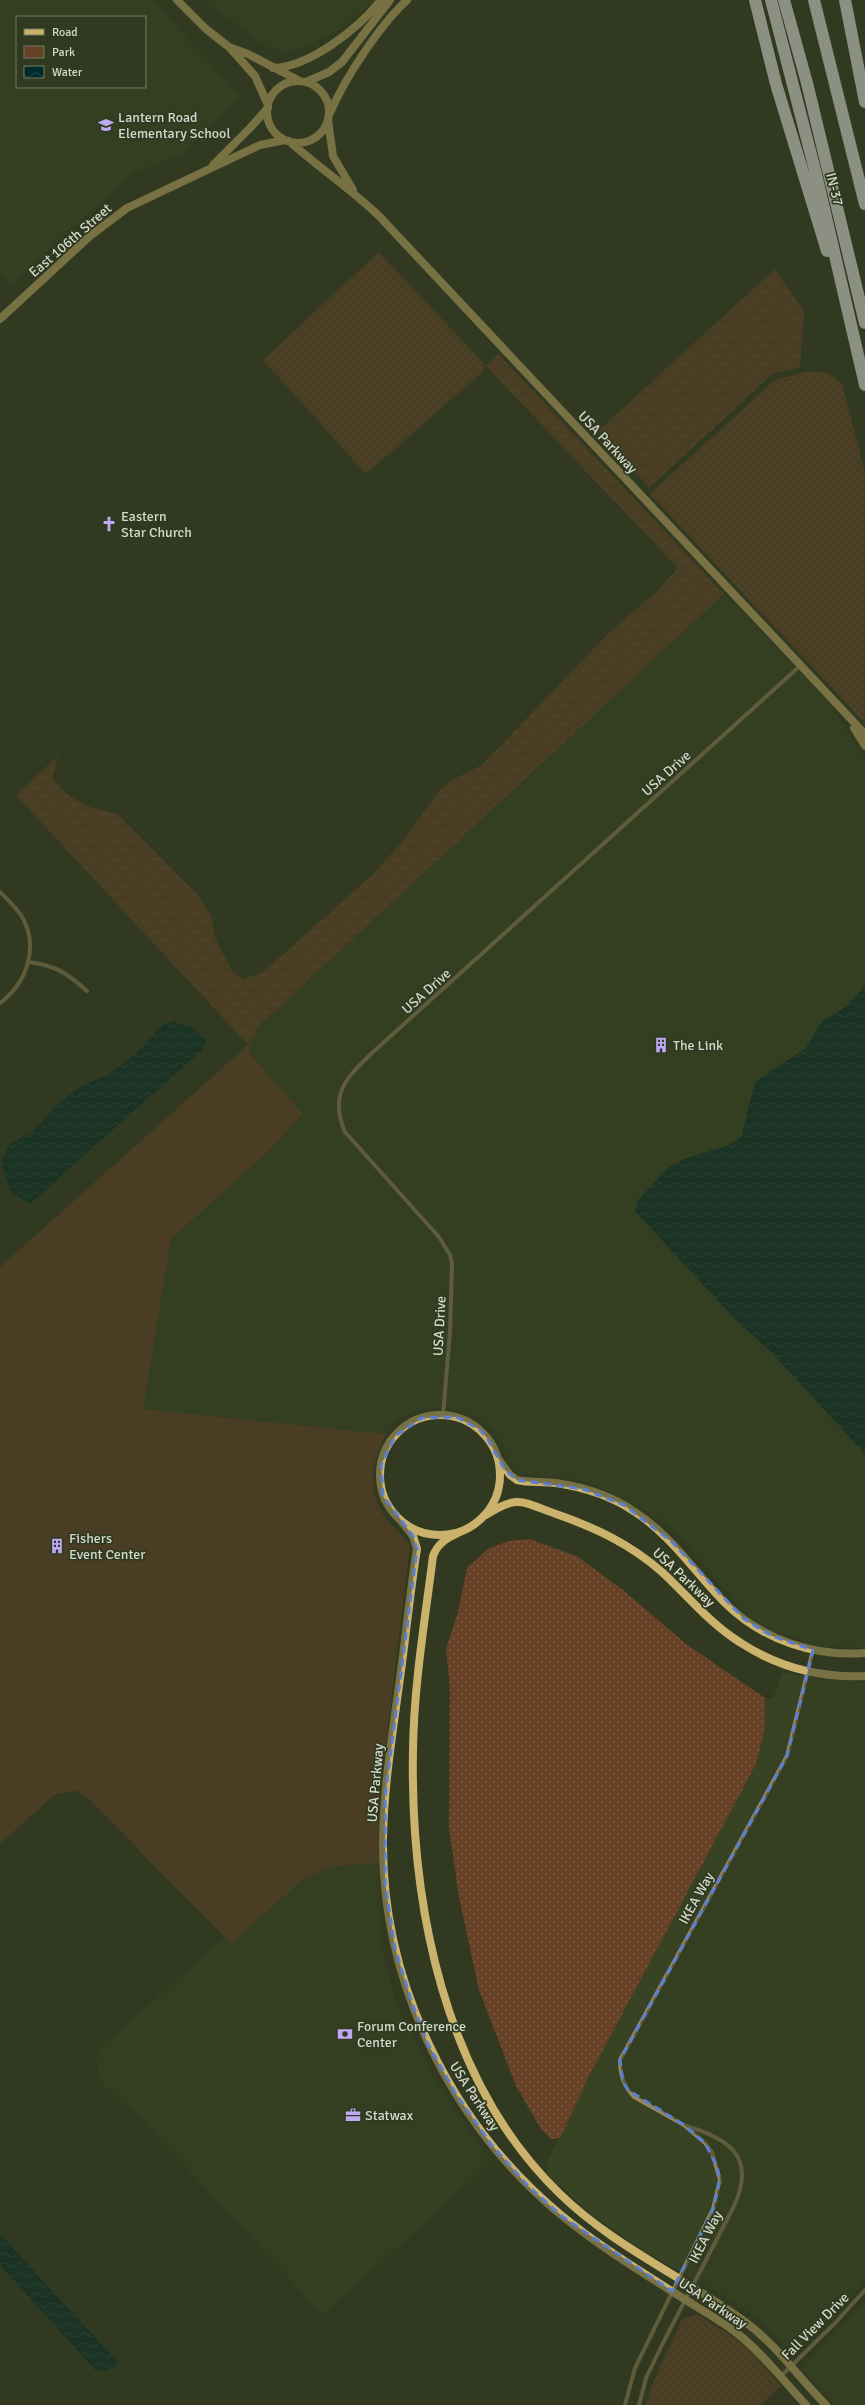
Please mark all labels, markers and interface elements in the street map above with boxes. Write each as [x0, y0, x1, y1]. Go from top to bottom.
legend [16, 16, 146, 88]
text: Road [52, 25, 78, 40]
text: Park [52, 45, 75, 60]
text: Water [52, 65, 83, 80]
place label: Lantern Road Elementary School [118, 109, 231, 142]
school or university icon: Lantern Road Elementary School [97, 116, 115, 134]
street label: IN-37 [822, 171, 847, 208]
street label: East 106th Street [26, 200, 115, 281]
street label: USA Parkway [574, 408, 641, 477]
place label: Eastern Star Church [121, 508, 192, 541]
church icon: Eastern Star Church [100, 515, 118, 533]
street label: USA Drive [638, 747, 694, 800]
street label: USA Drive [398, 965, 454, 1018]
building icon: The Link [652, 1036, 670, 1054]
place label: The Link [673, 1037, 723, 1054]
street label: USA Drive [429, 1296, 450, 1356]
place label: Fishers Event Center [69, 1530, 146, 1563]
building icon: Fishers Event Center [48, 1537, 66, 1555]
street label: USA Parkway [649, 1544, 719, 1611]
street label: USA Parkway [364, 1742, 387, 1823]
street label: IKEA Way [675, 1869, 718, 1927]
place label: Forum Conference Center [357, 2018, 466, 2051]
bank icon: Forum Conference Center [336, 2025, 354, 2043]
street label: USA Parkway [446, 2058, 504, 2134]
office icon: Statwax [344, 2106, 362, 2124]
place label: Statwax [365, 2107, 414, 2124]
street label: IKEA Way [685, 2208, 726, 2266]
street label: USA Parkway [675, 2274, 751, 2333]
street label: Fall View Drive [778, 2289, 853, 2364]

